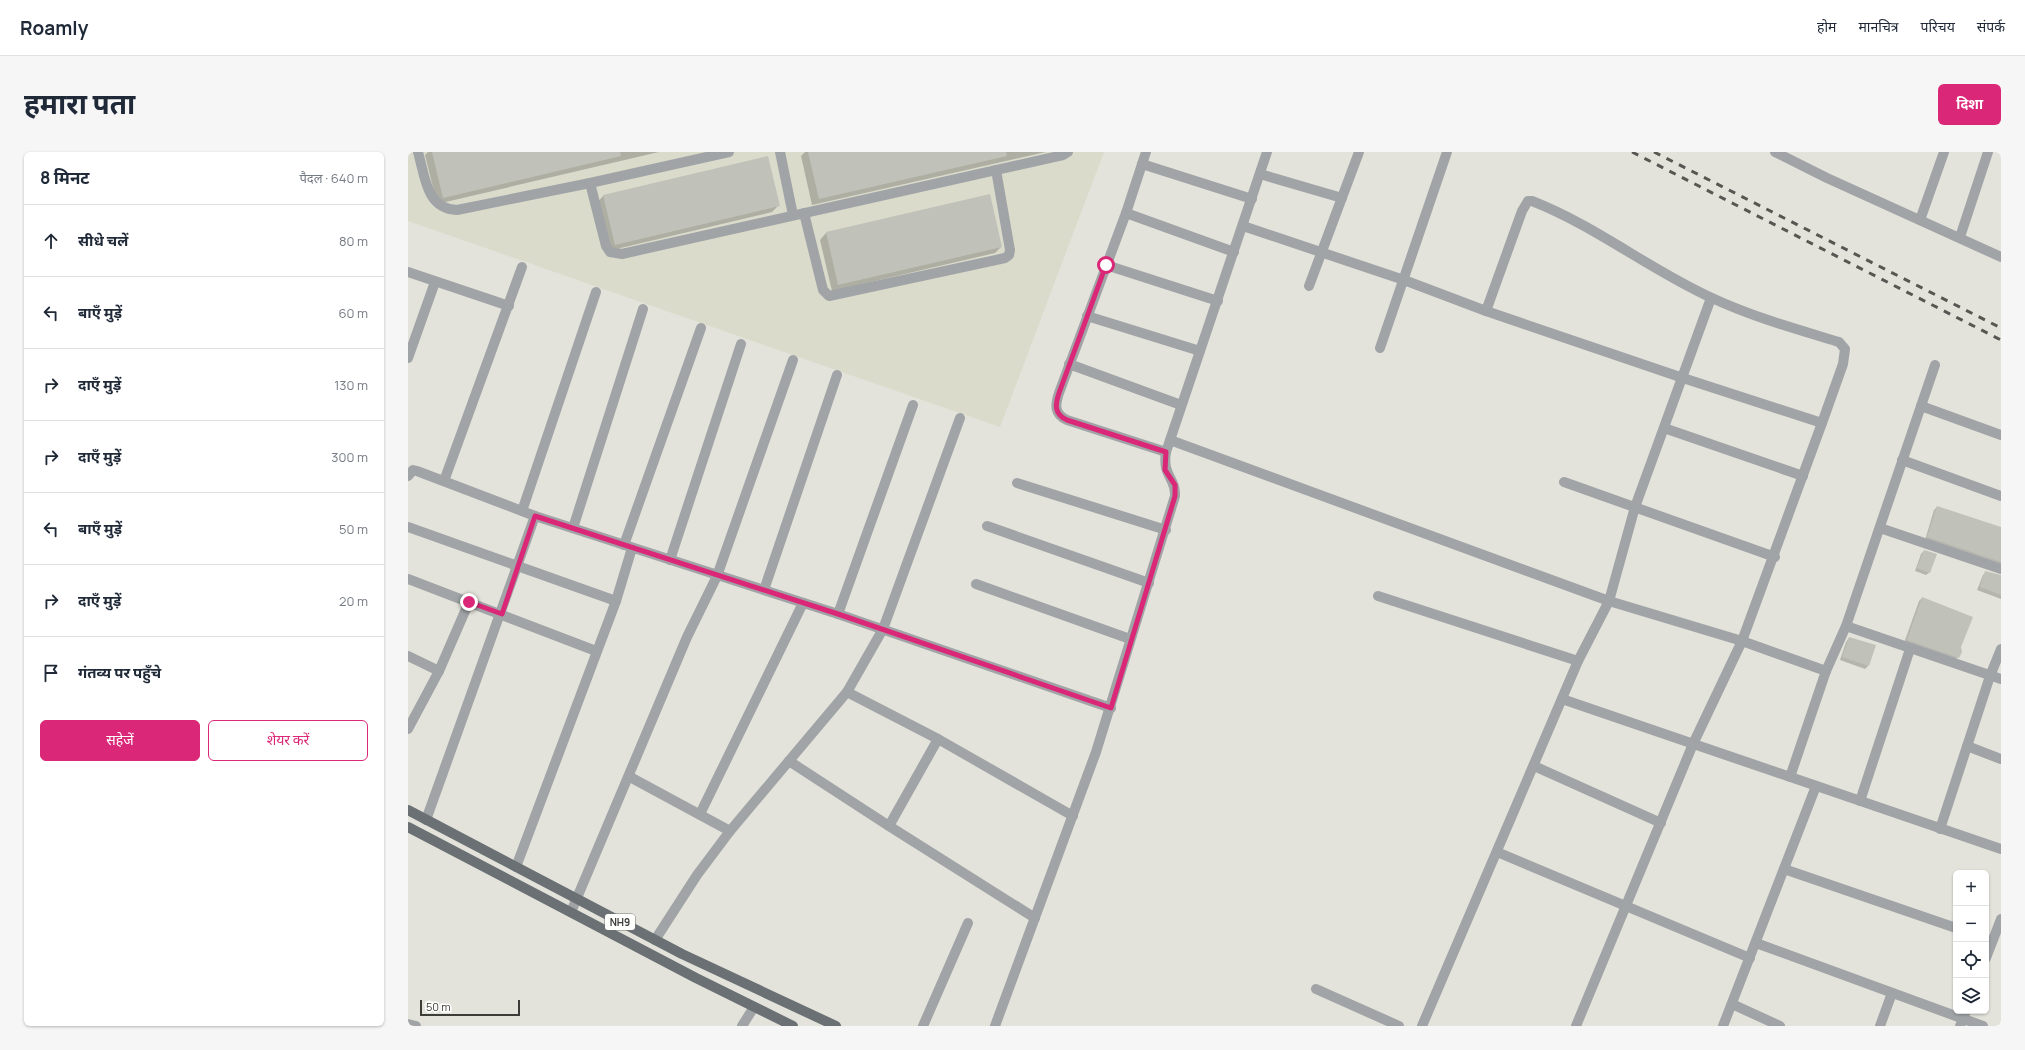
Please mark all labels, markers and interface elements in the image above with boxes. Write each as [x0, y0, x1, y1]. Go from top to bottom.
text: Roamly [20, 15, 88, 41]
text: होम [1817, 17, 1836, 36]
text: मानचित्र [1858, 17, 1899, 36]
text: परिचय [1921, 17, 1955, 36]
text: संपर्क [1977, 17, 2005, 36]
text: हमारा पता [24, 84, 135, 122]
button: दिशा [1938, 84, 2001, 125]
text: 8 मिनट [40, 166, 90, 189]
text: पैदल · 640 m [299, 169, 368, 187]
icon: ahead [40, 230, 62, 252]
text: सीधे चलें [78, 230, 128, 251]
text: 80 m [339, 232, 368, 250]
route start [1097, 256, 1115, 274]
icon: left [40, 302, 62, 324]
text: बाएँ मुड़ें [78, 302, 122, 323]
text: 60 m [338, 304, 368, 322]
icon: right [40, 374, 62, 396]
text: दाएँ मुड़ें [78, 374, 121, 395]
text: 130 m [334, 376, 368, 394]
icon: right [40, 446, 62, 468]
text: दाएँ मुड़ें [78, 446, 121, 467]
text: 300 m [331, 448, 368, 466]
icon: left [40, 518, 62, 540]
text: बाएँ मुड़ें [78, 518, 122, 539]
text: 50 m [339, 520, 368, 538]
icon: right [40, 590, 62, 612]
text: दाएँ मुड़ें [78, 590, 121, 611]
text: 20 m [339, 592, 368, 610]
route end [460, 593, 478, 611]
icon: arrive [40, 662, 62, 684]
text: गंतव्य पर पहुँचे [78, 662, 161, 683]
button: सहेजें [40, 720, 200, 761]
button: शेयर करें [208, 720, 368, 761]
map controls [1953, 870, 1989, 1014]
button: + [1953, 870, 1989, 906]
button: − [1953, 906, 1989, 942]
road number: NH9 [605, 914, 635, 930]
button: locate [1953, 942, 1989, 978]
button: layers [1953, 978, 1989, 1014]
scale bar [420, 998, 520, 1017]
text: 50 m [426, 999, 451, 1014]

